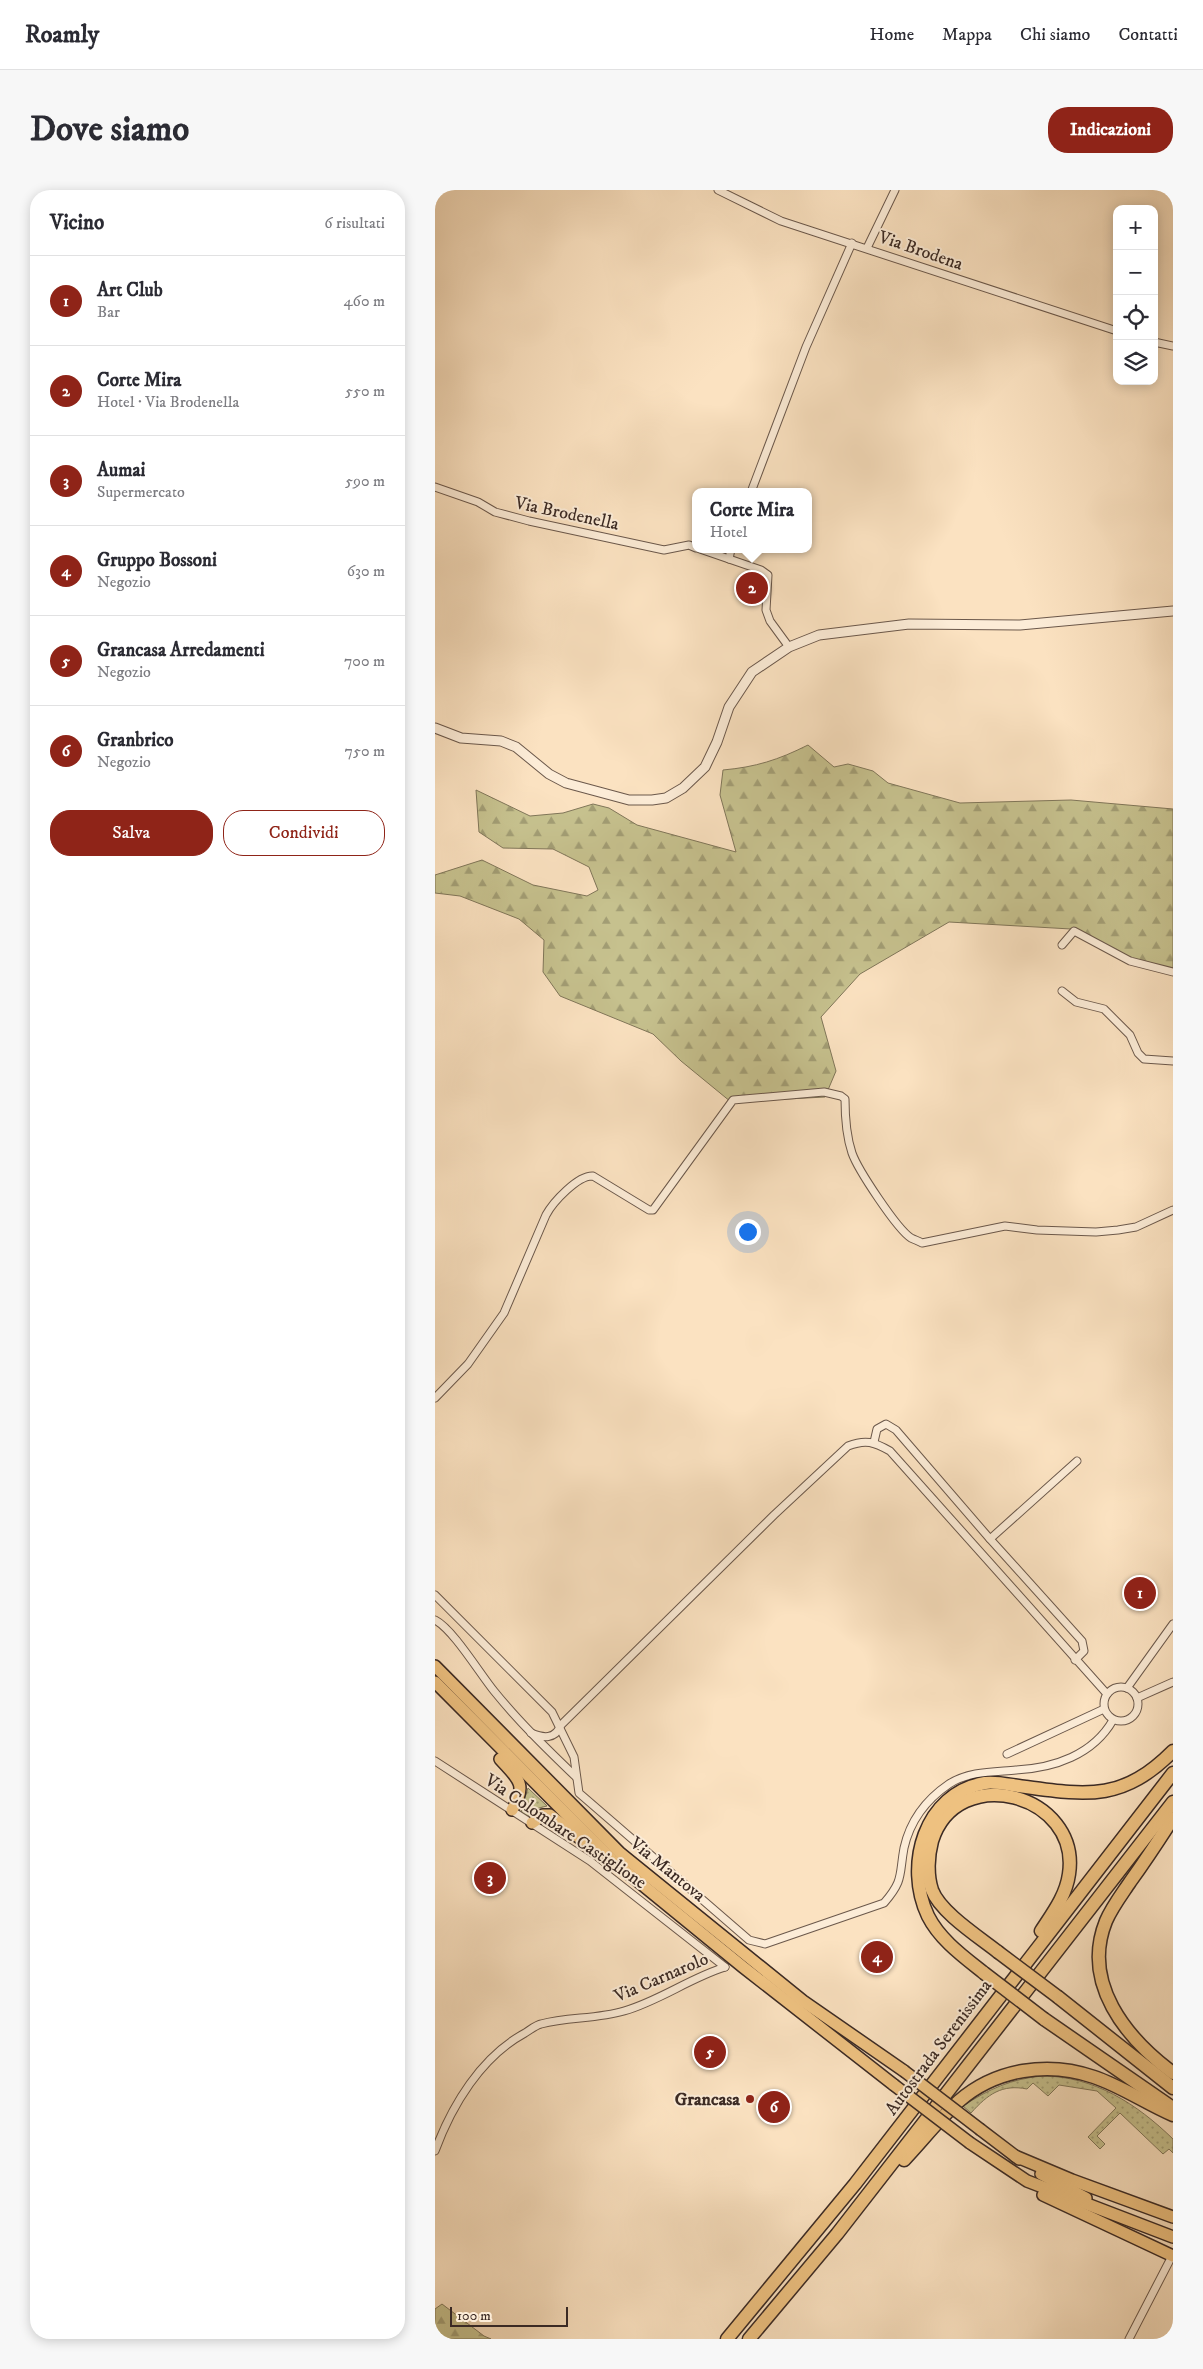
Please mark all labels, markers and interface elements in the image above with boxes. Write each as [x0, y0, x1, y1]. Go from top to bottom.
text: Roamly [25, 20, 99, 50]
text: Home [870, 24, 914, 46]
text: Mappa [942, 24, 992, 46]
text: Chi siamo [1020, 24, 1090, 46]
text: Contatti [1118, 24, 1178, 46]
button: Indicazioni [1048, 107, 1173, 153]
text: Dove siamo [30, 108, 189, 152]
map controls [1113, 205, 1158, 385]
button: + [1113, 205, 1158, 250]
text: Vicino [50, 210, 104, 236]
text: 6 risultati [324, 213, 385, 233]
street label: Via Brodena [875, 226, 966, 276]
button: − [1113, 250, 1158, 295]
text: Art Club [97, 279, 163, 302]
text: 1 [63, 291, 69, 311]
text: 460 m [343, 291, 385, 311]
button: locate [1113, 295, 1158, 340]
text: Bar [97, 302, 120, 322]
button: layers [1113, 340, 1158, 385]
text: Corte Mira [97, 369, 181, 392]
text: 2 [62, 381, 70, 401]
text: 550 m [345, 381, 385, 401]
text: Hotel · Via Brodenella [97, 392, 239, 412]
text: Aumai [97, 459, 146, 482]
text: 3 [63, 471, 69, 491]
text: 590 m [345, 471, 385, 491]
text: Supermercato [97, 482, 185, 502]
popup [692, 488, 812, 553]
street label: Via Brodenella [512, 492, 621, 536]
text: Corte Mira [710, 499, 794, 522]
text: Hotel [710, 522, 747, 542]
text: Gruppo Bossoni [97, 549, 217, 572]
text: 4 [61, 561, 71, 581]
text: 630 m [347, 561, 385, 581]
pin: 2 [736, 569, 768, 607]
text: Negozio [97, 572, 151, 592]
text: Grancasa Arredamenti [97, 639, 265, 662]
text: 5 [62, 651, 70, 671]
text: 700 m [344, 651, 385, 671]
text: Negozio [97, 662, 151, 682]
text: Granbrico [97, 729, 174, 752]
text: 6 [62, 741, 70, 761]
text: 750 m [345, 741, 385, 761]
text: Negozio [97, 752, 151, 772]
button: Salva [50, 810, 213, 856]
button: Condividi [223, 810, 385, 856]
your location [735, 1219, 761, 1245]
pin: 1 [1124, 1574, 1156, 1612]
street label: Via Colombare Castiglione [480, 1769, 650, 1894]
street label: Via Mantova [624, 1832, 710, 1907]
pin: 3 [474, 1859, 506, 1897]
pin: 4 [861, 1938, 893, 1976]
street label: Via Carnarolo [610, 1948, 712, 2008]
street label: Autostrada Serenissima [881, 1975, 997, 2120]
pin: 5 [694, 2033, 726, 2071]
pin: 6 [758, 2088, 790, 2126]
place label: Grancasa [675, 2089, 740, 2111]
marker: Grancasa [744, 2093, 756, 2105]
scale bar [450, 2304, 567, 2327]
text: 100 m [457, 2307, 491, 2325]

